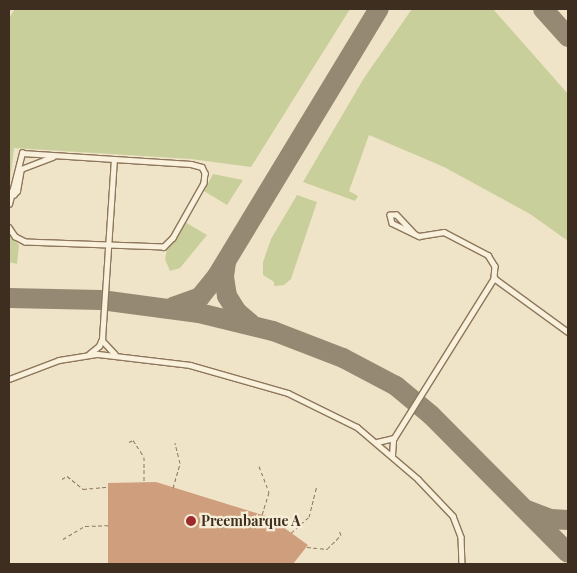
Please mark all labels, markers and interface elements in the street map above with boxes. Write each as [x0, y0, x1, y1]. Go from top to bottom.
place label: Preembarque A [201, 513, 301, 529]
marker: Preembarque A [185, 515, 197, 527]

